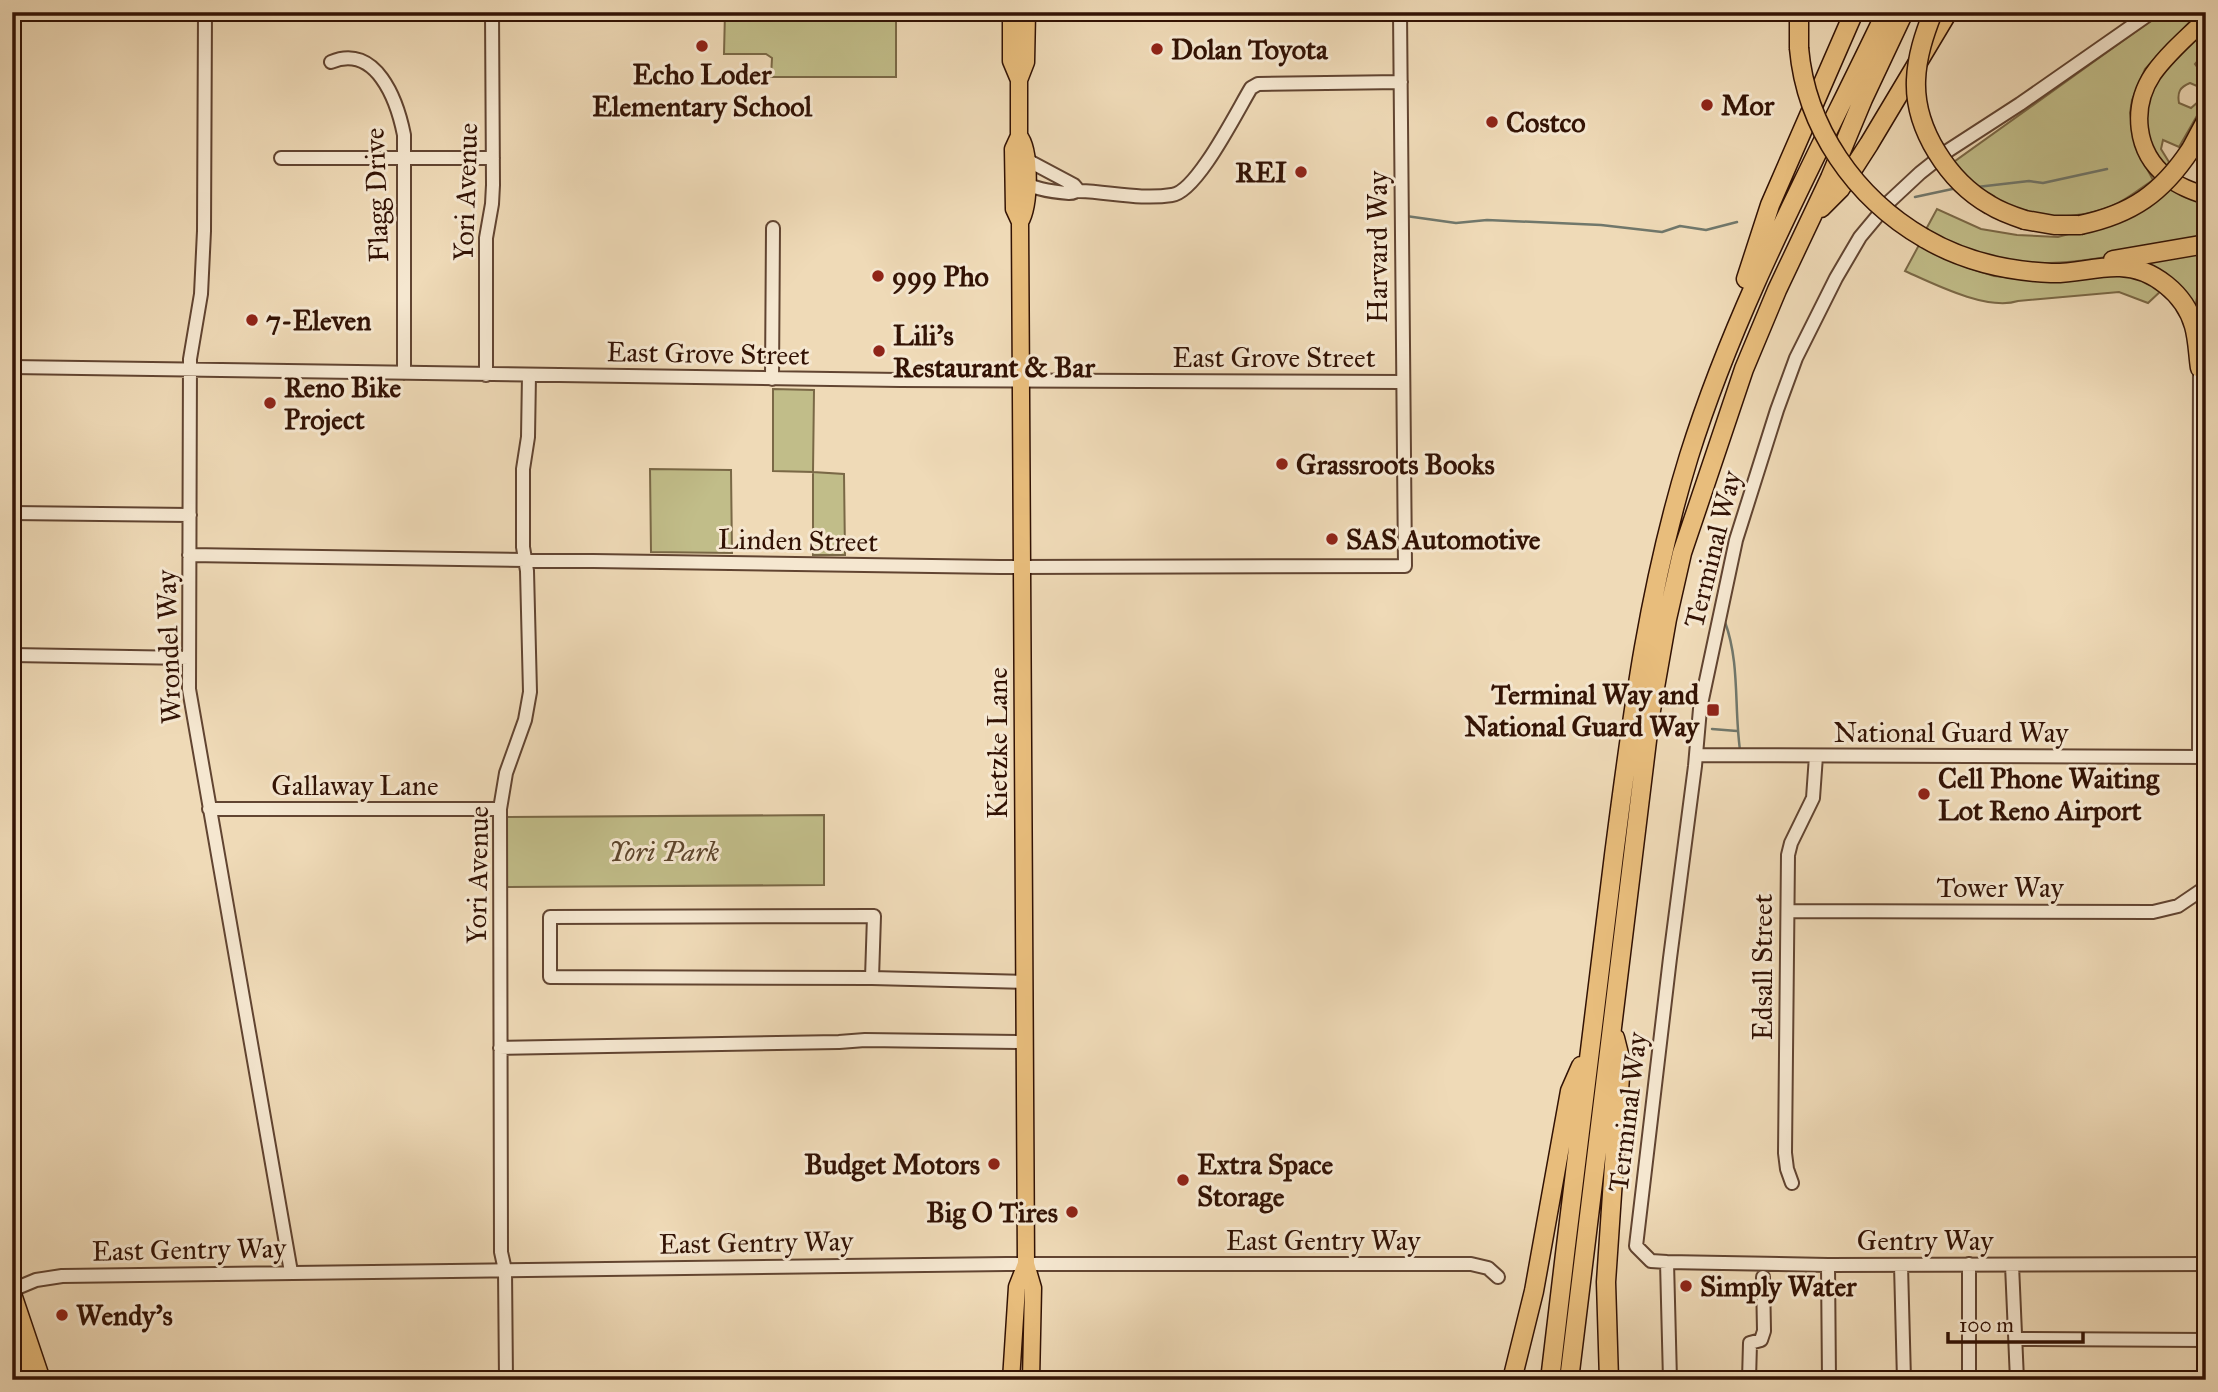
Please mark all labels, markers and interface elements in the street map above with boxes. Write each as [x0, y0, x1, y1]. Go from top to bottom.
place label: Dolan Toyota [1171, 32, 1329, 67]
marker: Echo Loder Elementary School [694, 38, 710, 54]
marker: Dolan Toyota [1149, 41, 1165, 57]
place label: Echo Loder Elementary School [592, 57, 813, 124]
place label: Mor [1721, 88, 1775, 123]
marker: Mor [1699, 97, 1715, 113]
place label: Costco [1506, 105, 1586, 140]
marker: Costco [1484, 114, 1500, 130]
street label: Yori Avenue [446, 122, 485, 262]
street label: Flagg Drive [357, 127, 396, 263]
place label: REI [1235, 155, 1287, 190]
marker: REI [1293, 164, 1309, 180]
street label: Harvard Way [1360, 170, 1395, 323]
place label: 999 Pho [892, 259, 989, 294]
marker: 999 Pho [870, 268, 886, 284]
place label: 7-Eleven [266, 303, 371, 338]
marker: 7-Eleven [244, 312, 260, 328]
place label: Lili's Restaurant & Bar [893, 318, 1095, 385]
street label: East Grove Street [606, 334, 810, 373]
street label: East Grove Street [1172, 340, 1376, 375]
marker: Lili's Restaurant & Bar [871, 343, 887, 359]
place label: Reno Bike Project [284, 370, 402, 437]
marker: Reno Bike Project [262, 395, 278, 411]
place label: Grassroots Books [1296, 447, 1495, 482]
marker: Grassroots Books [1274, 456, 1290, 472]
street label: Terminal Way [1676, 466, 1749, 631]
street label: Linden Street [718, 522, 878, 559]
place label: SAS Automotive [1346, 522, 1541, 557]
marker: SAS Automotive [1324, 531, 1340, 547]
street label: Wrondel Way [148, 568, 189, 725]
street label: Kietzke Lane [980, 667, 1015, 819]
place label: Terminal Way and National Guard Way [1464, 677, 1700, 744]
marker: Terminal Way and National Guard Way [1705, 702, 1721, 718]
street label: National Guard Way [1834, 715, 2069, 750]
place label: Cell Phone Waiting Lot Reno Airport [1938, 761, 2160, 828]
street label: Gallaway Lane [271, 768, 439, 803]
marker: Cell Phone Waiting Lot Reno Airport [1916, 786, 1932, 802]
street label: Yori Avenue [459, 806, 496, 944]
park label: Yori Park [609, 834, 720, 869]
street label: Tower Way [1936, 870, 2064, 905]
street label: Edsall Street [1745, 893, 1780, 1040]
street label: Terminal Way [1600, 1029, 1655, 1194]
place label: Budget Motors [804, 1147, 980, 1182]
place label: Extra Space Storage [1197, 1147, 1334, 1214]
marker: Budget Motors [986, 1156, 1002, 1172]
marker: Extra Space Storage [1175, 1172, 1191, 1188]
place label: Big O Tires [926, 1195, 1058, 1230]
marker: Big O Tires [1064, 1204, 1080, 1220]
street label: East Gentry Way [658, 1223, 854, 1262]
street label: East Gentry Way [1226, 1223, 1421, 1258]
street label: Gentry Way [1857, 1223, 1994, 1258]
street label: East Gentry Way [91, 1230, 287, 1269]
place label: Simply Water [1700, 1269, 1857, 1304]
marker: Simply Water [1678, 1278, 1694, 1294]
place label: Wendy's [76, 1298, 173, 1333]
scale bar [1948, 1301, 2083, 1345]
marker: Wendy's [54, 1307, 70, 1323]
text: 100 m [1959, 1312, 2014, 1338]

